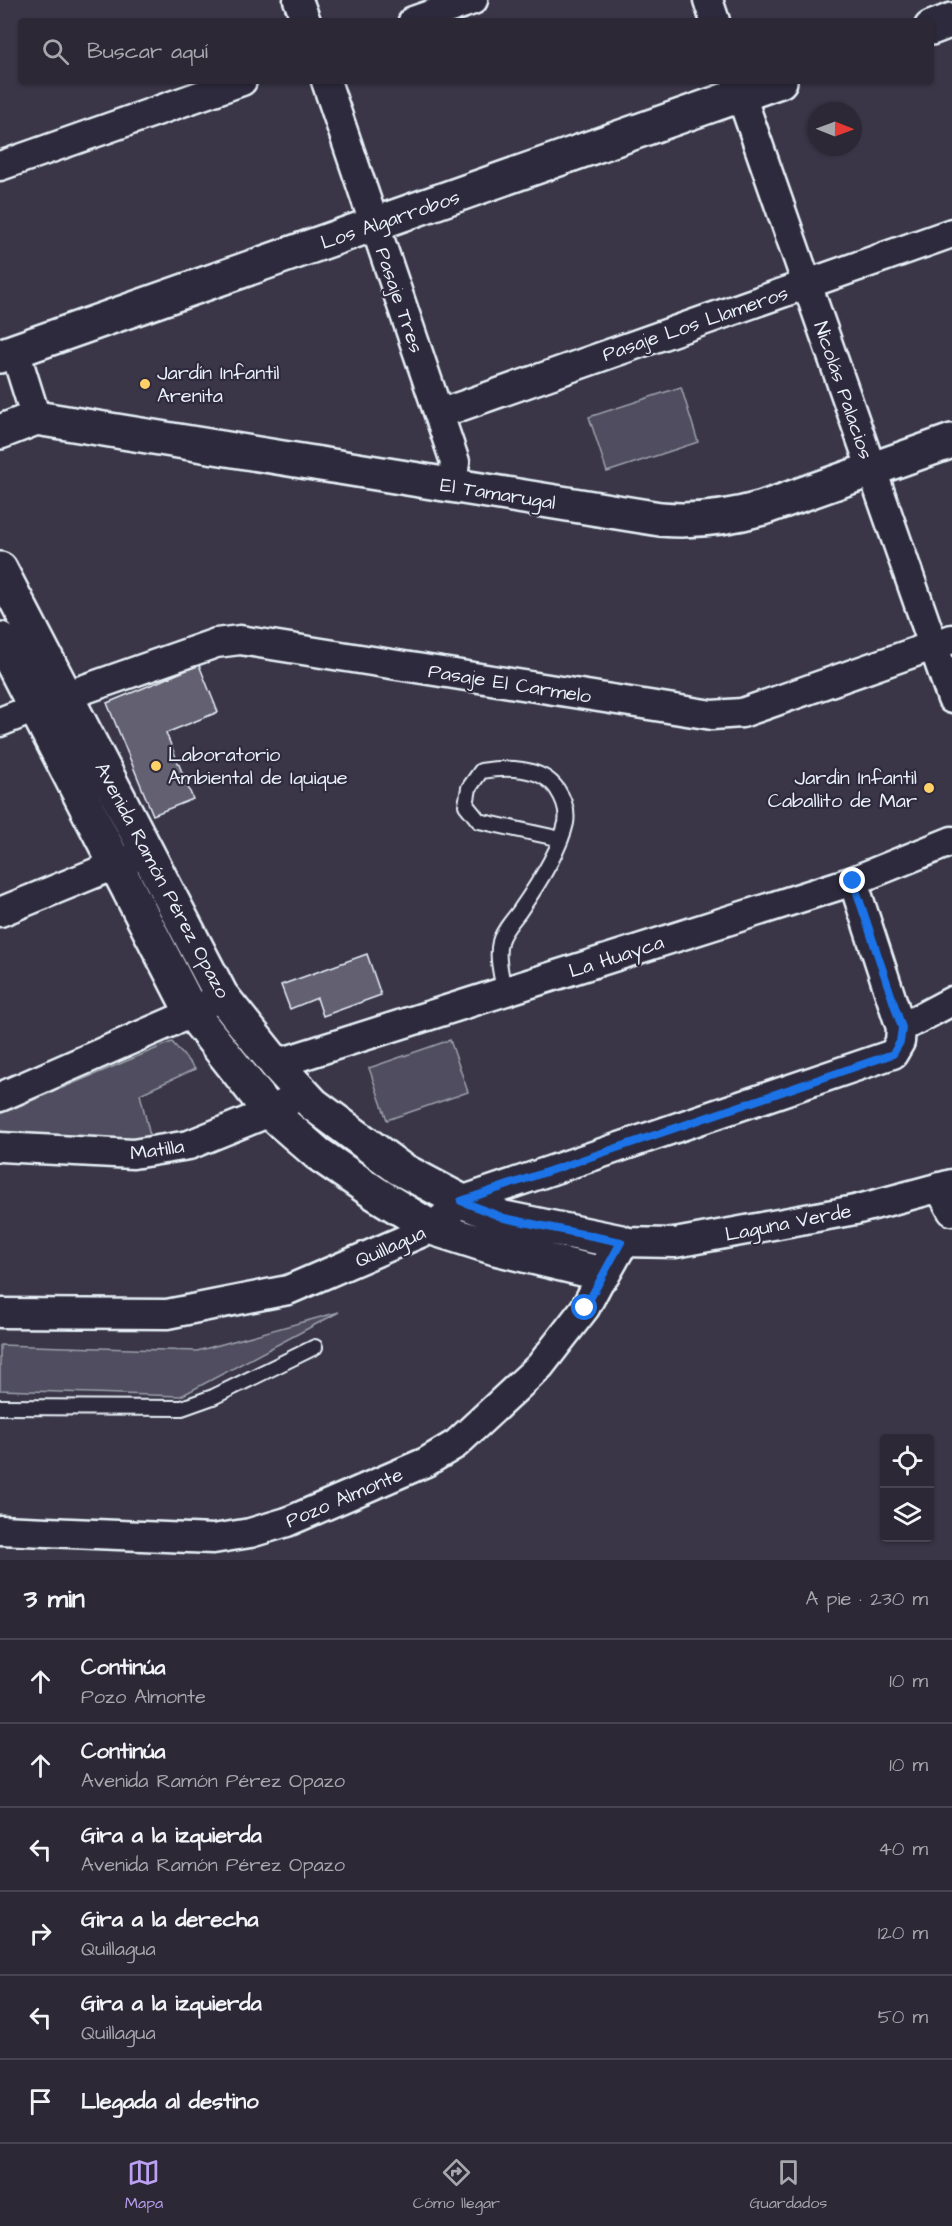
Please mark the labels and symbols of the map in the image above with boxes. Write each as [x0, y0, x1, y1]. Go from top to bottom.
north arrow [808, 102, 862, 156]
street label: Los Algarrobos [317, 183, 464, 258]
street label: Pasaje Tres [368, 244, 430, 357]
street label: Pasaje Los Llameros [599, 279, 792, 369]
street label: Nicolás Palacios [806, 318, 880, 463]
place label: Jardín Infantil Arenita [157, 359, 279, 410]
marker: Jardín Infantil Arenita [138, 377, 152, 391]
street label: El Tamarugal [438, 471, 557, 518]
street label: Pasaje El Carmelo [426, 657, 593, 711]
place label: Laboratorio Ambiental de Iquique [168, 741, 348, 792]
street label: Avenida Ramón Pérez Opazo [88, 757, 236, 1004]
marker: Laboratorio Ambiental de Iquique [149, 759, 163, 773]
place label: Jardin Infantil Caballito de Mar [768, 764, 917, 815]
marker: Jardin Infantil Caballito de Mar [922, 781, 936, 795]
route end [839, 867, 865, 893]
street label: La Huayca [565, 928, 668, 986]
street label: Matilla [128, 1132, 186, 1168]
street label: Laguna Verde [723, 1197, 854, 1250]
street label: Quillagua [351, 1219, 431, 1276]
route start [571, 1294, 597, 1320]
street label: Pozo Almonte [281, 1461, 407, 1535]

